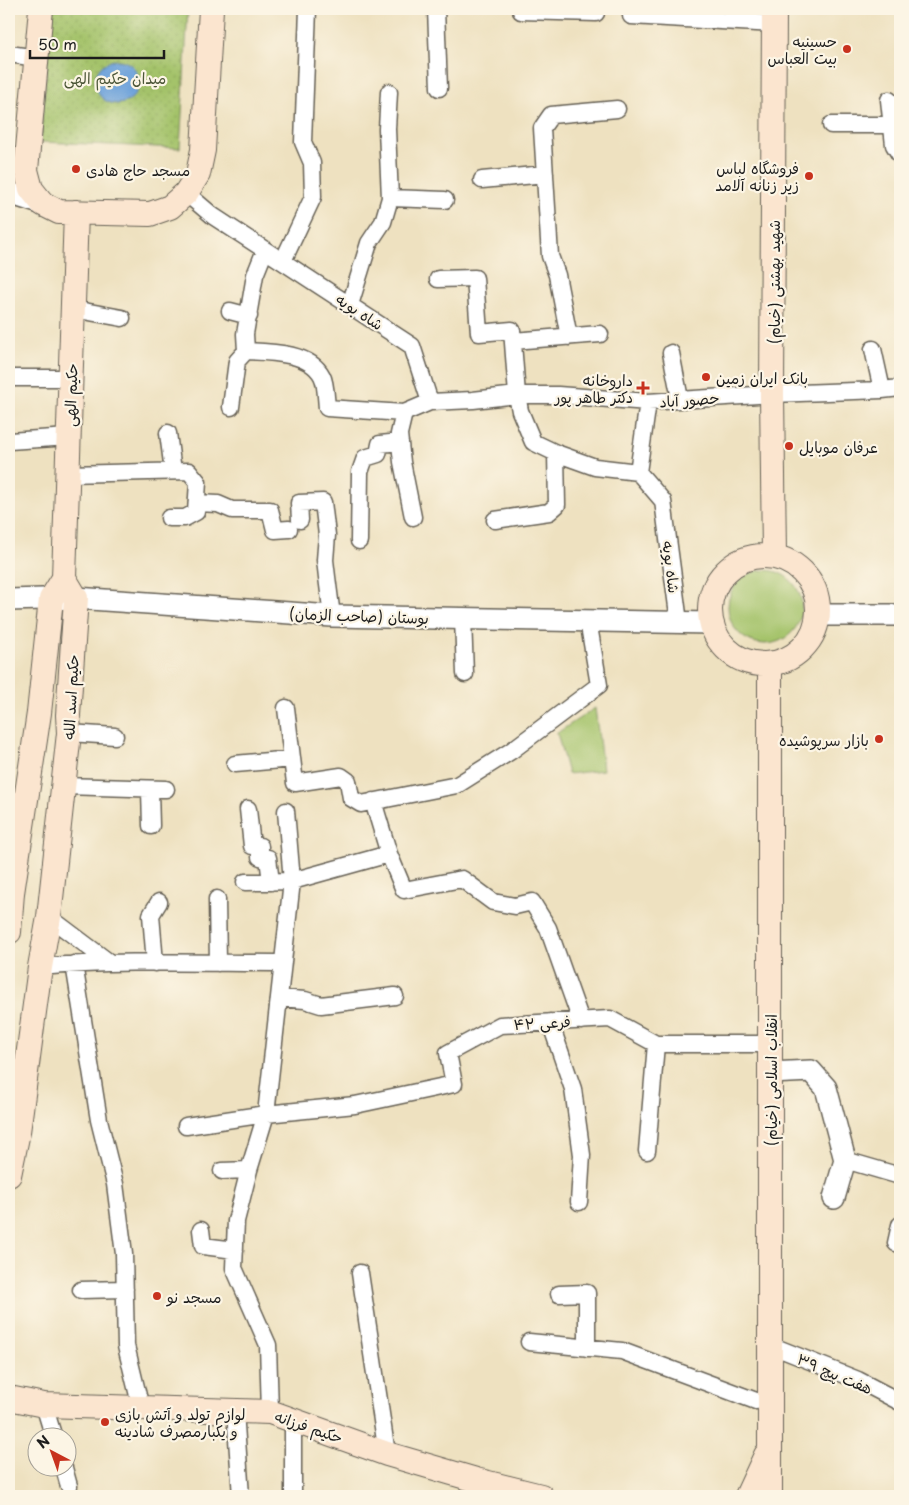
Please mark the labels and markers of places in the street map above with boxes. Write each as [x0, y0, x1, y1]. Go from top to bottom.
place label: حسینیه بیت العباس [767, 29, 837, 69]
marker: حسینیه بیت العباس [841, 43, 853, 55]
place label: فروشگاه لباس زیر زنانه آلامد [715, 156, 799, 196]
place label: مسجد حاج هادی [86, 158, 190, 181]
marker: مسجد حاج هادی [70, 163, 82, 175]
marker: فروشگاه لباس زیر زنانه آلامد [803, 170, 815, 182]
place label: بانک ایران زمین [716, 366, 808, 389]
place label: داروخانه دکتر طاهر پور [554, 368, 633, 408]
marker: بانک ایران زمین [700, 371, 712, 383]
marker: داروخانه دکتر طاهر پور [637, 382, 649, 394]
place label: عرفان موبایل [799, 435, 878, 458]
marker: عرفان موبایل [783, 440, 795, 452]
place label: بازار سرپوشیده [779, 728, 869, 751]
marker: بازار سرپوشیده [873, 733, 885, 745]
place label: مسجد نو [166, 1285, 222, 1308]
marker: مسجد نو [151, 1290, 163, 1302]
place label: لوازم تولد و آتش بازی و یکبارمصرف شادینه [115, 1402, 245, 1442]
marker: لوازم تولد و آتش بازی و یکبارمصرف شادینه [99, 1416, 111, 1428]

